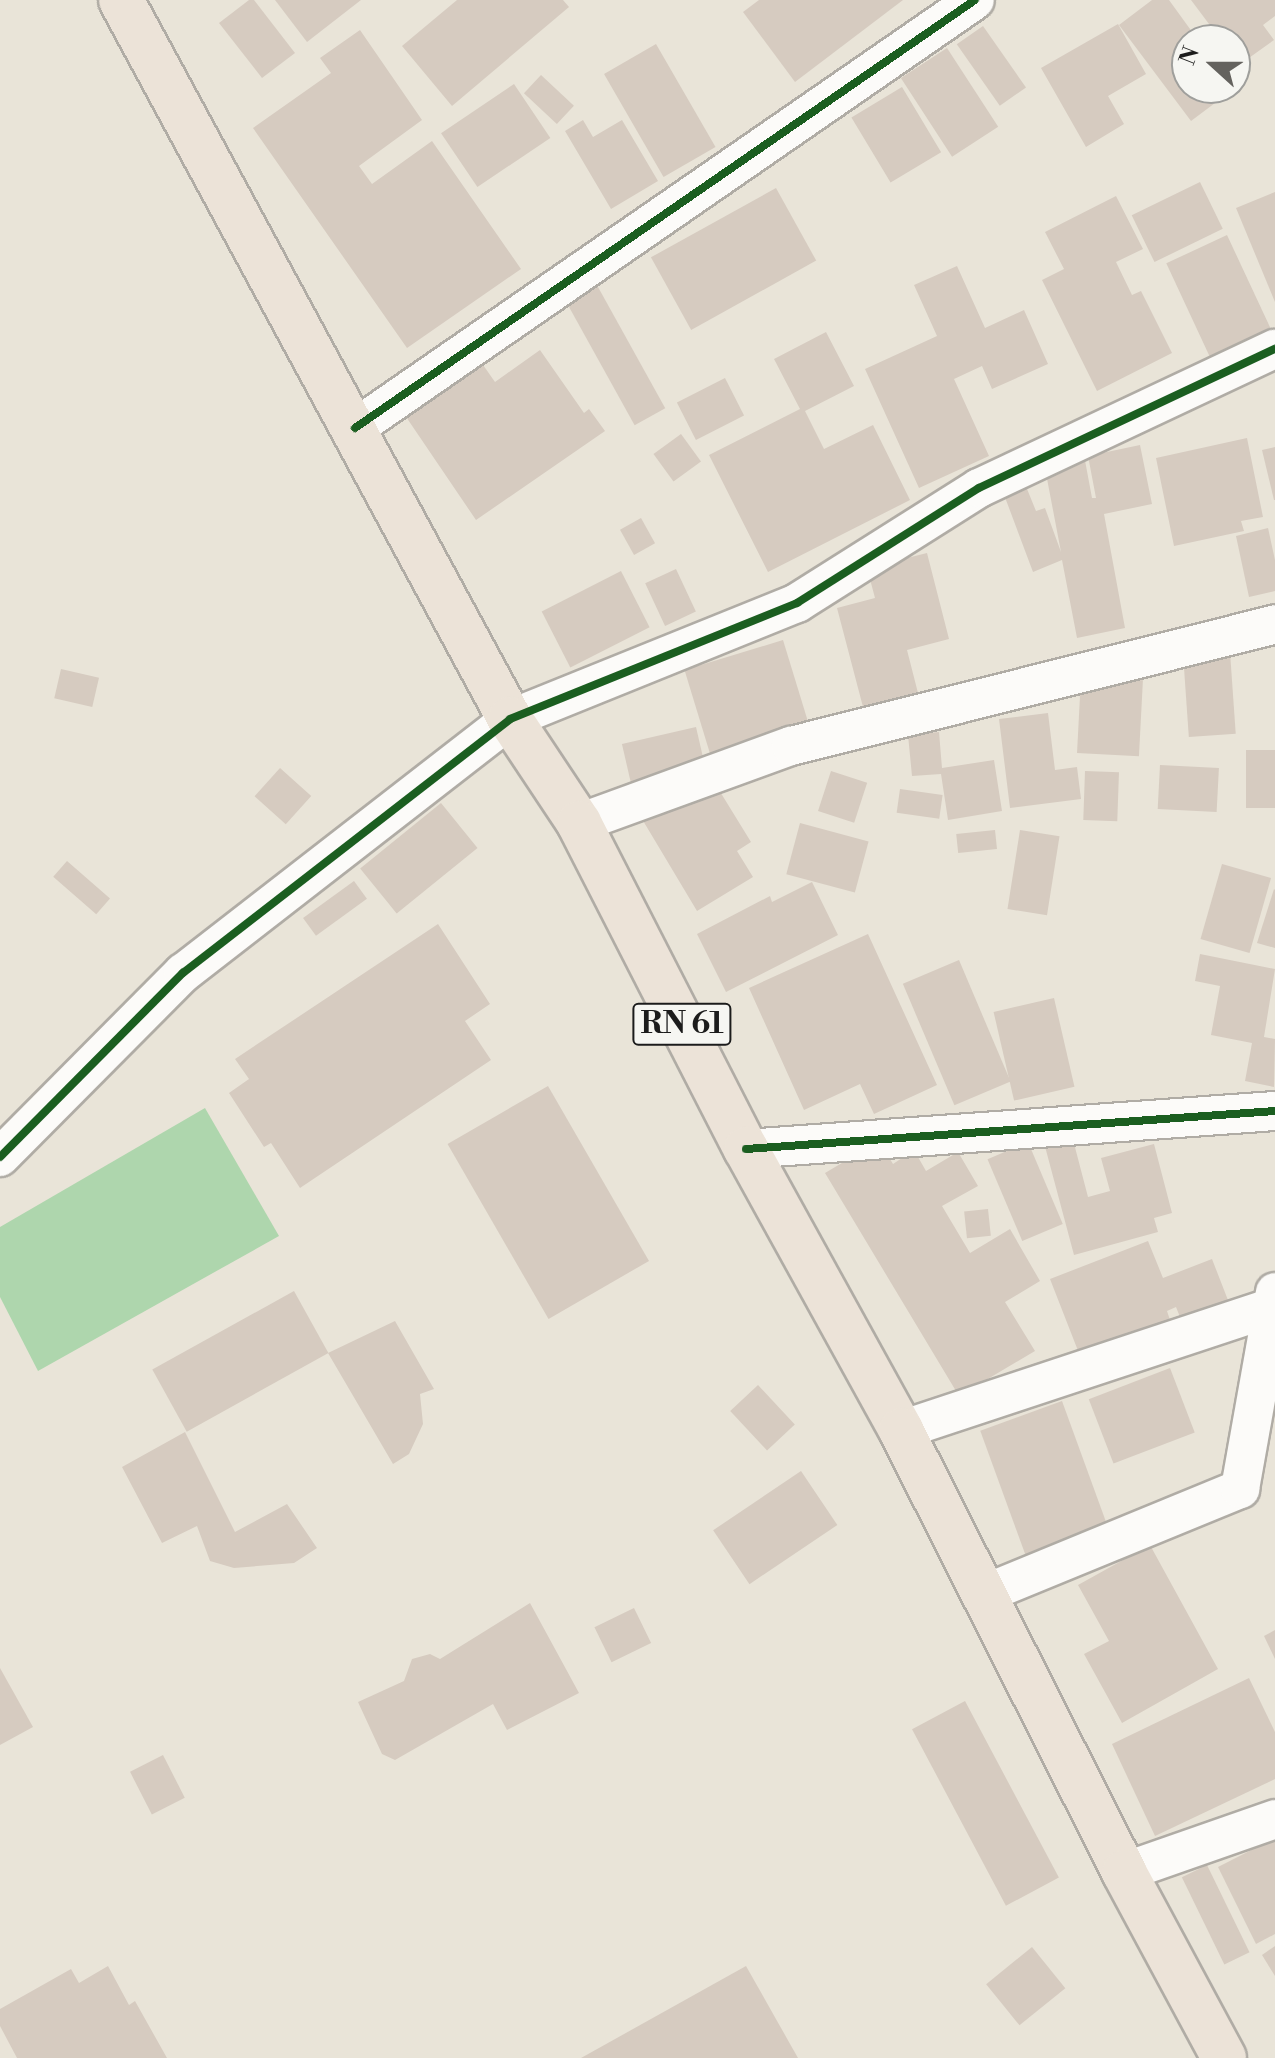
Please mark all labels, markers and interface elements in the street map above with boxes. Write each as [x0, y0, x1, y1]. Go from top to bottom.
north arrow [1171, 24, 1251, 104]
text: N [1174, 43, 1206, 69]
road number: RN 61 [632, 998, 732, 1050]

